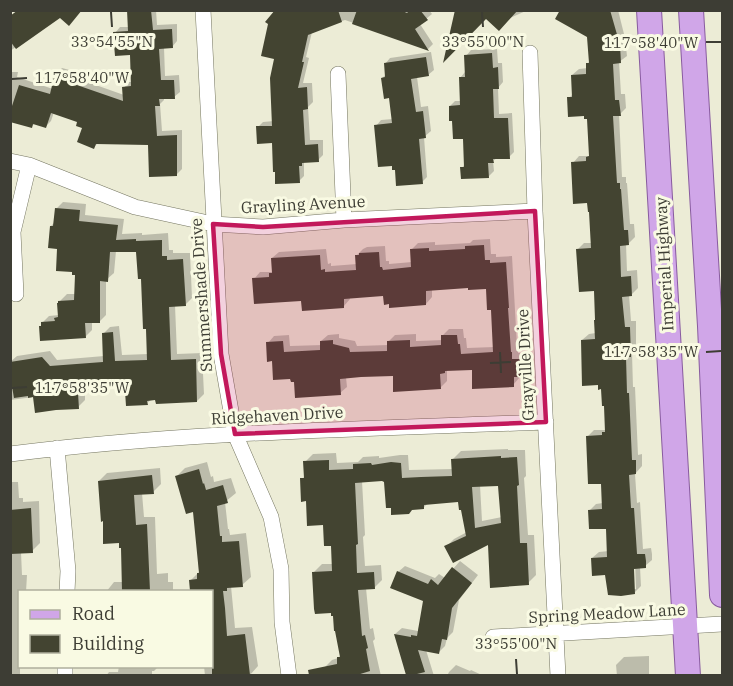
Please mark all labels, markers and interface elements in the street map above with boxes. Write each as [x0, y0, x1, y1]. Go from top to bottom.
text: 33°54'55"N [71, 32, 153, 51]
text: 33°55'00"N [442, 32, 524, 51]
text: 117°58'40"W [604, 33, 699, 52]
text: 117°58'40"W [35, 68, 130, 87]
street label: Grayling Avenue [240, 191, 366, 217]
street label: Imperial Highway [650, 196, 678, 332]
street label: Summershade Drive [186, 217, 216, 373]
street label: Grayville Drive [512, 309, 538, 421]
text: 117°58'35"W [604, 342, 699, 361]
text: 117°58'35"W [35, 378, 130, 397]
street label: Ridgehaven Drive [210, 402, 344, 428]
legend [18, 590, 213, 668]
street label: Spring Meadow Lane [528, 599, 686, 627]
text: Road [72, 602, 115, 625]
text: Building [72, 632, 144, 655]
text: 33°55'00"N [475, 634, 557, 653]

